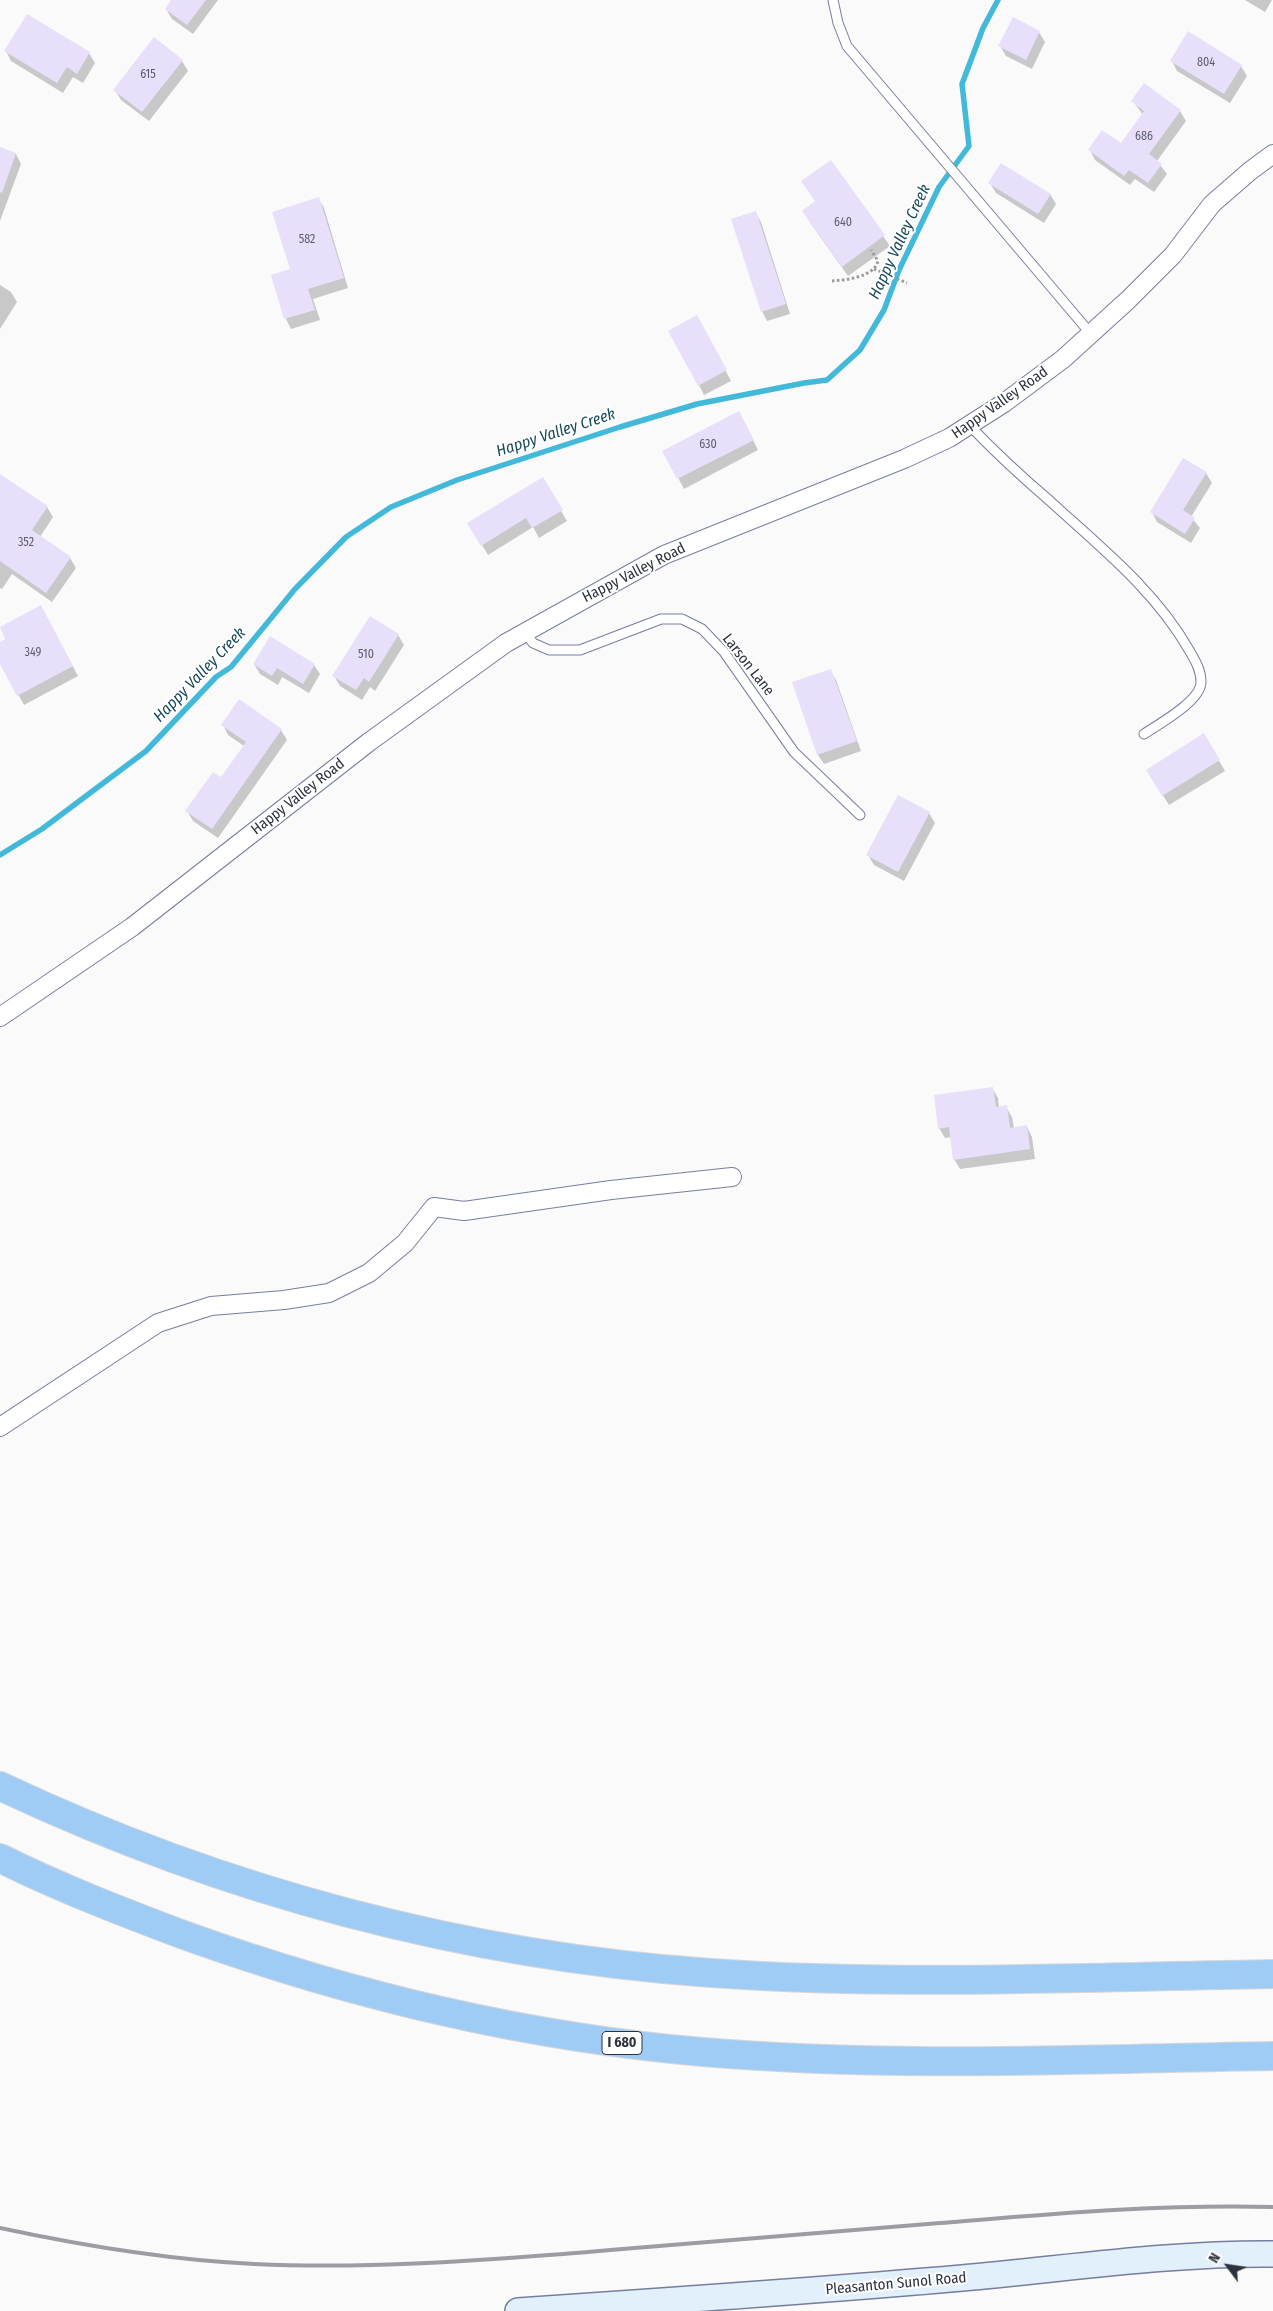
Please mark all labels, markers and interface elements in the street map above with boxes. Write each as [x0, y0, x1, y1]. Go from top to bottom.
house number: 804 [1197, 56, 1215, 70]
house number: 615 [140, 68, 156, 82]
house number: 686 [1135, 130, 1153, 144]
water label: Happy Valley Creek [865, 182, 935, 302]
house number: 640 [834, 216, 852, 230]
house number: 582 [299, 233, 315, 247]
street label: Happy Valley Road [948, 363, 1052, 443]
water label: Happy Valley Creek [494, 405, 618, 461]
house number: 630 [699, 438, 717, 452]
house number: 352 [18, 536, 34, 550]
street label: Happy Valley Road [579, 539, 689, 607]
water label: Happy Valley Creek [150, 624, 250, 726]
street label: Larson Lane [718, 630, 778, 700]
house number: 349 [25, 646, 41, 660]
house number: 510 [358, 648, 374, 662]
street label: Happy Valley Road [248, 755, 348, 839]
road number: I 680 [602, 2032, 642, 2054]
north arrow [1203, 2241, 1253, 2291]
text: N [1205, 2250, 1224, 2266]
street label: Pleasanton Sunol Road [825, 2269, 967, 2299]

